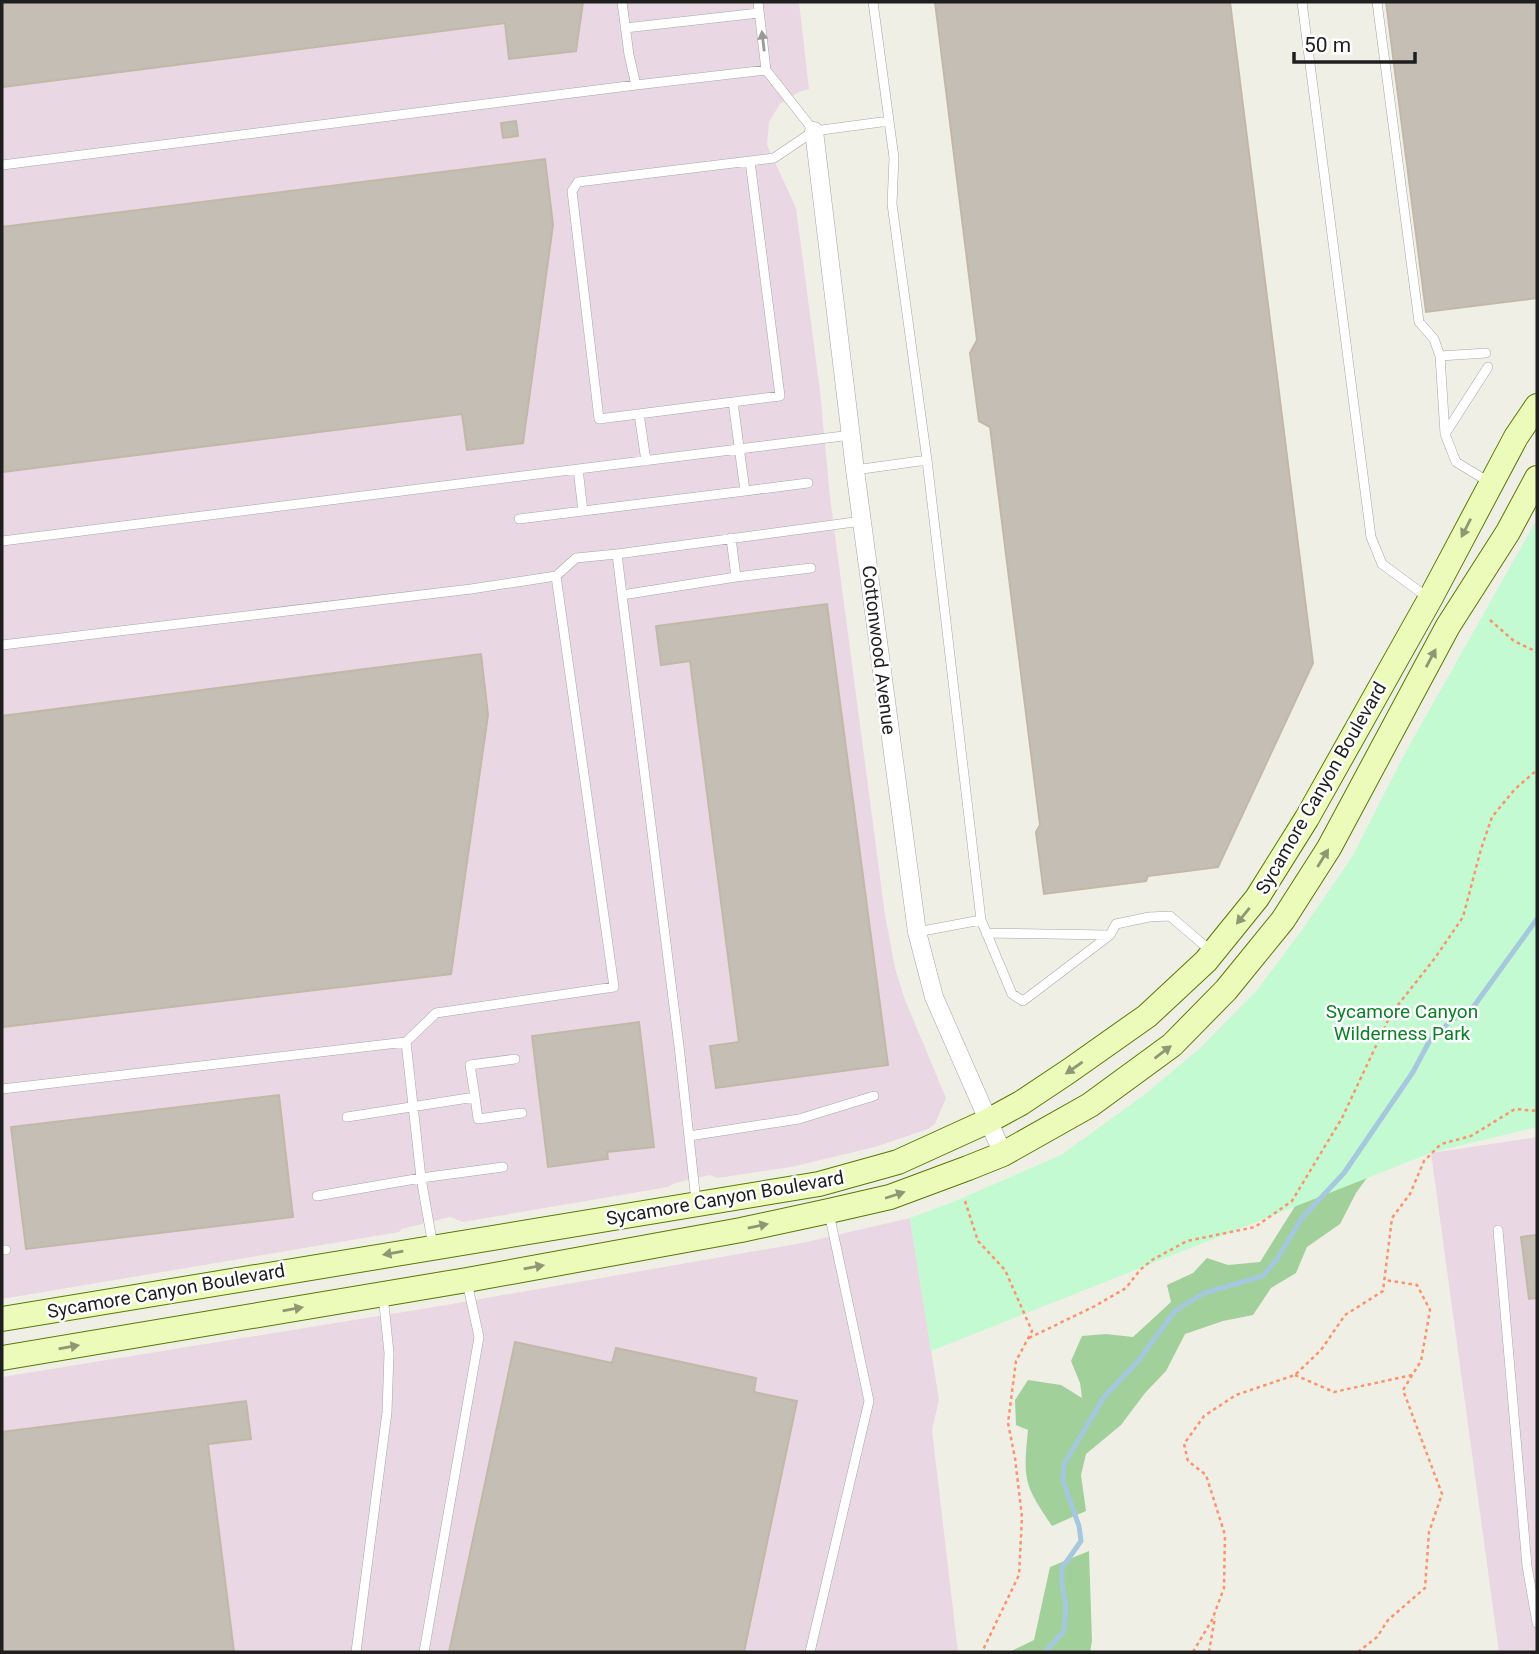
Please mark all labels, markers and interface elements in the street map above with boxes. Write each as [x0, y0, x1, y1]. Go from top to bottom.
scale bar [1294, 21, 1415, 65]
one-way arrow [757, 30, 768, 52]
text: 50 m [1304, 33, 1351, 57]
one-way arrow [1461, 518, 1472, 538]
street label: Cottonwood Avenue [857, 564, 901, 736]
one-way arrow [1425, 648, 1437, 668]
street label: Sycamore Canyon Boulevard [1251, 678, 1391, 898]
one-way arrow [1316, 848, 1329, 868]
one-way arrow [1235, 907, 1250, 925]
park label: Sycamore Canyon Wilderness Park [1326, 1000, 1478, 1045]
one-way arrow [1154, 1045, 1172, 1059]
one-way arrow [1065, 1061, 1083, 1075]
street label: Sycamore Canyon Boulevard [604, 1166, 846, 1230]
one-way arrow [884, 1189, 905, 1199]
one-way arrow [747, 1221, 769, 1232]
one-way arrow [382, 1248, 404, 1259]
street label: Sycamore Canyon Boulevard [45, 1259, 287, 1323]
one-way arrow [523, 1262, 545, 1273]
one-way arrow [282, 1303, 304, 1314]
one-way arrow [58, 1341, 80, 1352]

